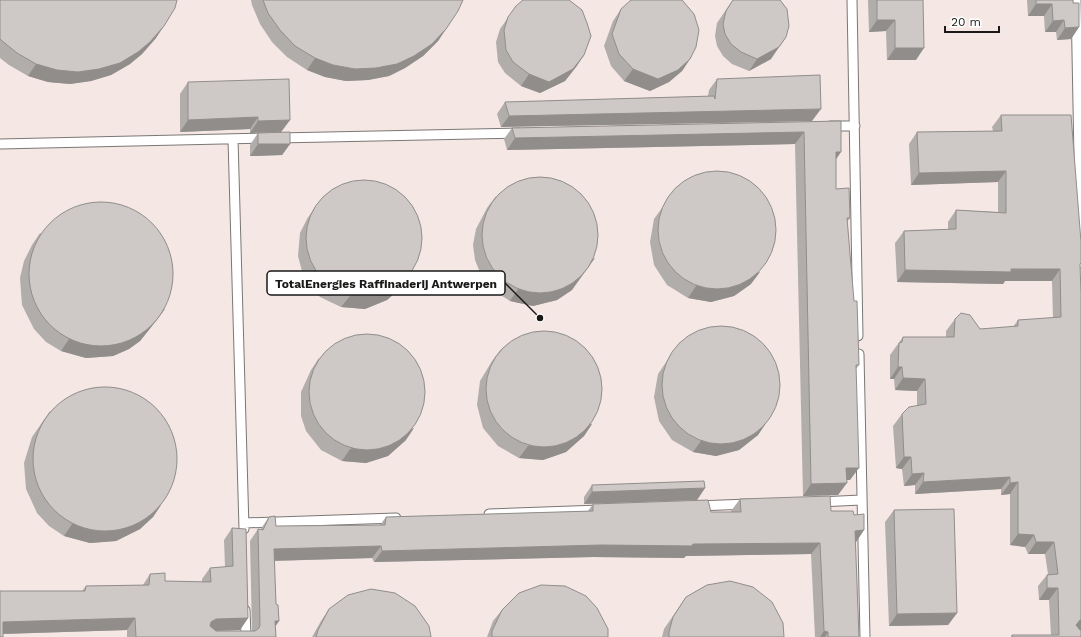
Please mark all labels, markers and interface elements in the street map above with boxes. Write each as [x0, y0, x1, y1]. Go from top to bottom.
scale bar [945, 8, 999, 34]
text: 20 m [951, 15, 981, 29]
callout: TotalEnergies Raffinaderij Antwerpen [267, 271, 505, 295]
text: TotalEnergies Raffinaderij Antwerpen [275, 277, 497, 291]

